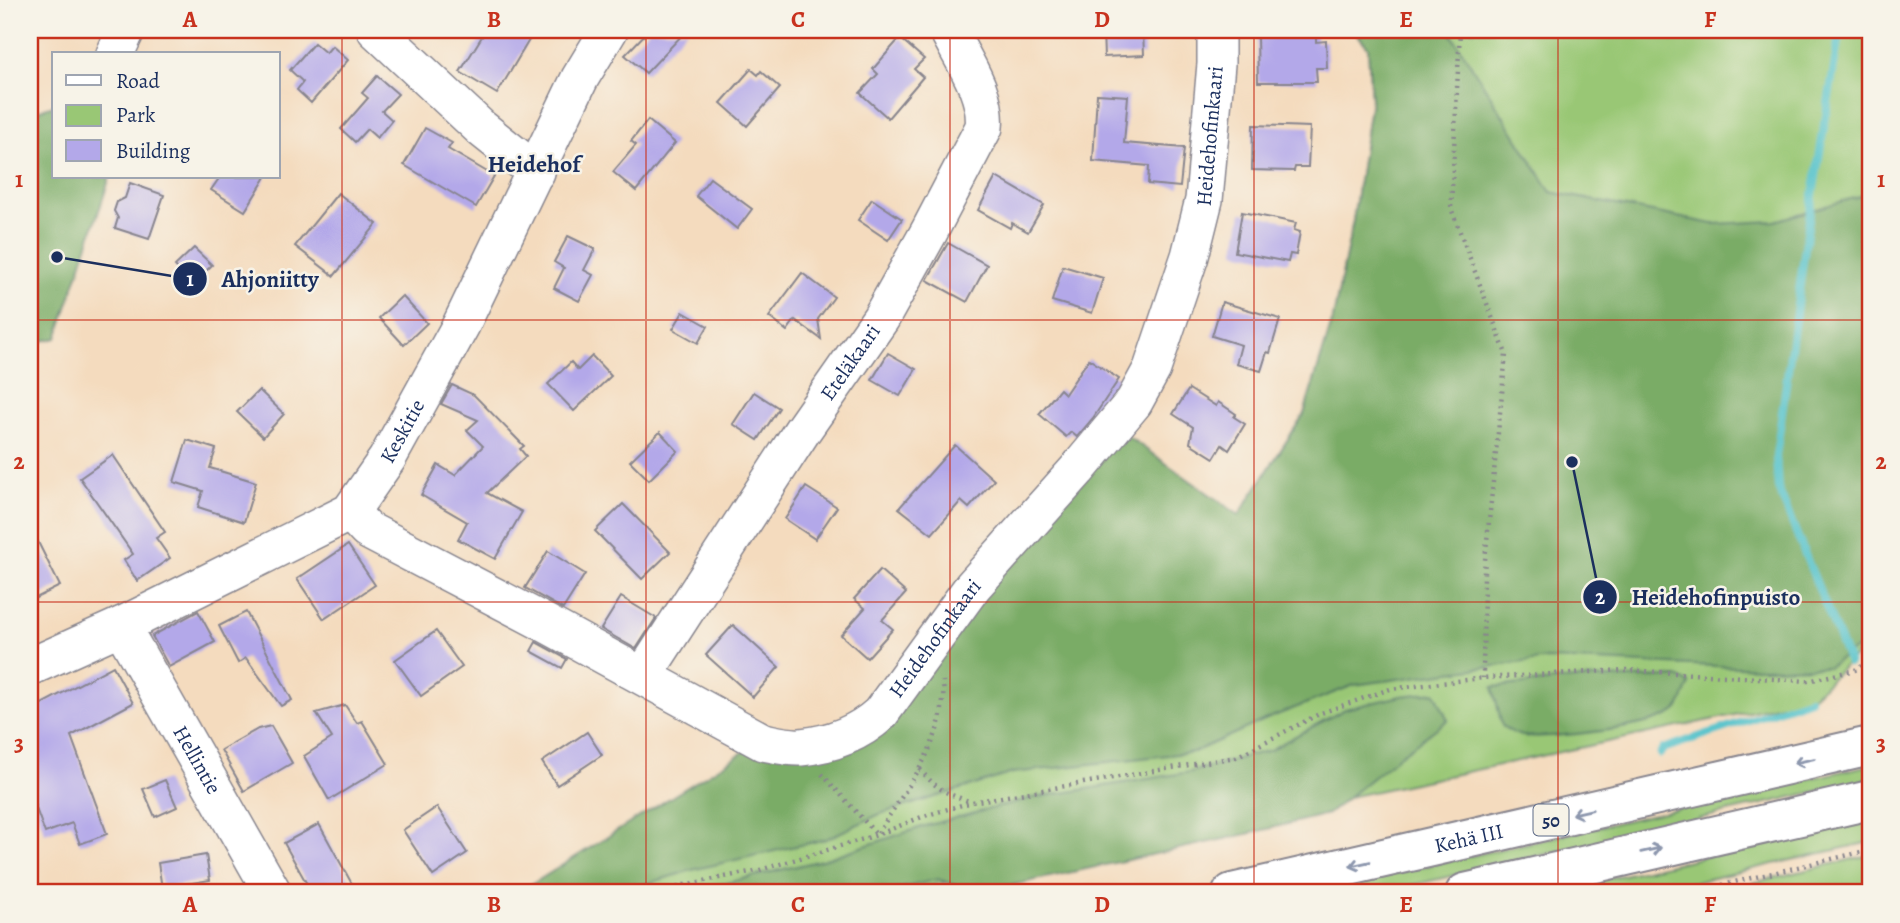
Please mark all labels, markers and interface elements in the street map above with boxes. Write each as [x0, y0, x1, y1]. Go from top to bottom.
text: A [182, 4, 198, 35]
text: B [487, 4, 501, 35]
text: C [791, 4, 805, 35]
text: D [1094, 4, 1110, 35]
text: E [1399, 4, 1413, 35]
text: F [1704, 4, 1717, 35]
legend [52, 52, 280, 178]
street label: Heidehofinkaari [1190, 65, 1230, 207]
text: Road [116, 67, 160, 95]
text: Park [116, 101, 156, 129]
text: Building [116, 137, 191, 165]
district label: Heidehof [487, 148, 584, 180]
text: 1 [15, 164, 23, 195]
text: 1 [1877, 164, 1885, 195]
callout: Ahjoniitty [172, 257, 333, 301]
text: Ahjoniitty [220, 264, 320, 295]
text: 1 [186, 265, 194, 293]
street label: Eteläkaari [814, 318, 887, 406]
street label: Keskitie [373, 394, 431, 468]
text: 2 [13, 446, 25, 477]
text: 2 [1875, 446, 1887, 477]
street label: Heidehofinkaari [882, 572, 987, 703]
callout: Heidehofinpuisto [1583, 575, 1815, 619]
text: Heidehofinpuisto [1632, 582, 1801, 613]
text: 2 [1595, 583, 1605, 611]
street label: Hellintie [167, 720, 228, 799]
text: 3 [14, 728, 24, 759]
text: 3 [1876, 728, 1886, 759]
one-way arrow [1793, 755, 1816, 768]
road number: 50 [1534, 804, 1568, 835]
one-way arrow [1571, 806, 1594, 820]
street label: Kehä III [1432, 817, 1506, 860]
one-way arrow [1639, 843, 1662, 856]
one-way arrow [1349, 857, 1372, 871]
text: A [182, 889, 198, 920]
text: B [487, 889, 501, 920]
text: C [791, 889, 805, 920]
text: D [1094, 889, 1110, 920]
text: E [1399, 889, 1413, 920]
text: F [1704, 889, 1717, 920]

